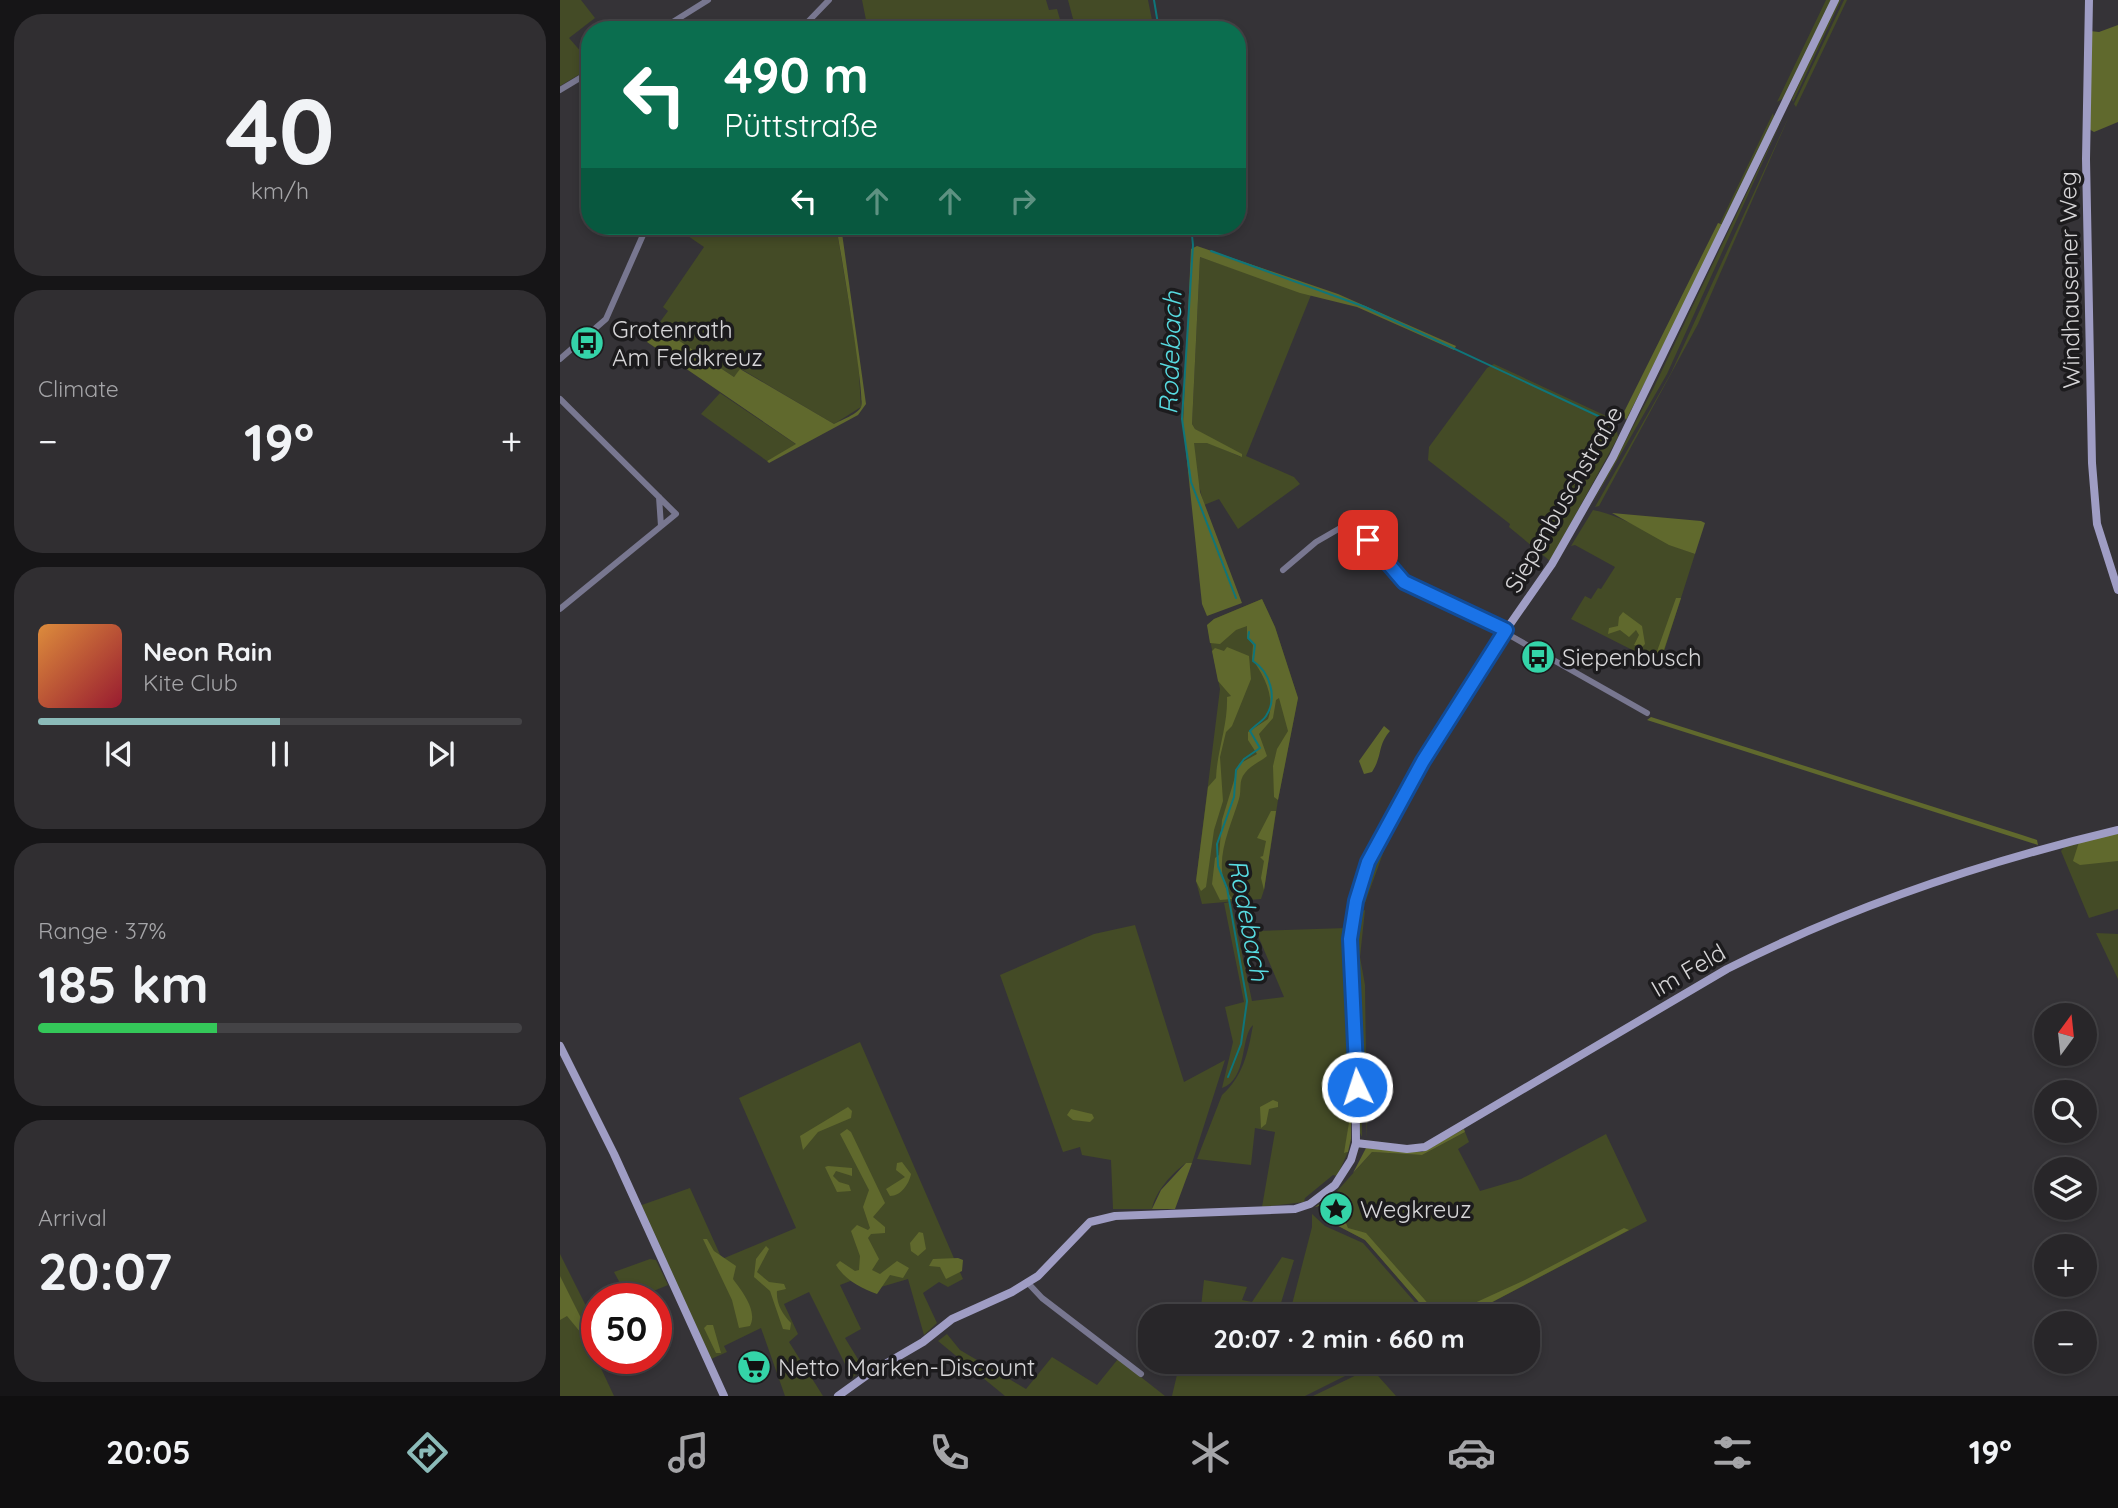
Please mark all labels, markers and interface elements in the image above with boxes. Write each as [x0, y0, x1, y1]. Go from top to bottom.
text: 490 m [724, 44, 869, 105]
icon: left [609, 49, 700, 140]
text: 40 [225, 73, 335, 187]
text: Püttstraße [724, 105, 878, 145]
street label: Windhausener Weg [2052, 171, 2086, 389]
text: km/h [251, 176, 309, 205]
icon: left [785, 182, 823, 220]
icon: ahead [858, 182, 896, 220]
icon: ahead [931, 182, 969, 220]
icon: right [1004, 182, 1042, 220]
water label: Rodebach [1151, 290, 1189, 415]
place label: Grotenrath Am Feldkreuz [612, 314, 763, 372]
bus stop icon: Grotenrath Am Feldkreuz [568, 324, 606, 362]
text: Climate [38, 374, 119, 403]
street label: Siepenbuschstraße [1497, 400, 1629, 598]
text: 19° [244, 409, 314, 474]
text: − [38, 417, 58, 465]
text: + [501, 417, 522, 465]
pin [1338, 510, 1398, 570]
icon: arrive [1349, 521, 1387, 559]
text: Neon Rain [143, 635, 272, 668]
bus stop icon: Siepenbusch [1519, 638, 1557, 676]
place label: Siepenbusch [1562, 642, 1702, 672]
text: Kite Club [143, 668, 238, 697]
icon: previous [100, 735, 138, 773]
icon: pause [261, 735, 299, 773]
icon: next [422, 735, 460, 773]
water label: Rodebach [1221, 856, 1277, 985]
text: Range · 37% [38, 916, 166, 945]
street label: Im Feld [1645, 937, 1731, 1003]
text: 185 km [38, 951, 209, 1016]
north arrow [2034, 1003, 2096, 1066]
map controls [2034, 1003, 2097, 1374]
position arrow [1320, 1050, 1394, 1124]
button: search [2034, 1080, 2097, 1143]
button: layers [2034, 1157, 2097, 1220]
place icon: Wegkreuz [1317, 1190, 1355, 1228]
place label: Wegkreuz [1360, 1194, 1472, 1224]
text: Arrival [38, 1203, 107, 1232]
button: + [2034, 1234, 2097, 1297]
text: 20:07 [38, 1238, 172, 1303]
speed limit sign: 50 [581, 1283, 672, 1374]
button: − [2034, 1311, 2097, 1374]
text: 20:07 · 2 min · 660 m [1213, 1322, 1465, 1355]
supermarket icon: Netto Marken-Discount [735, 1348, 773, 1386]
place label: Netto Marken-Discount [778, 1352, 1035, 1382]
icon: directions [403, 1428, 452, 1477]
icon: music [664, 1428, 713, 1477]
icon: phone [925, 1428, 974, 1477]
icon: climate [1186, 1428, 1235, 1477]
icon: car [1447, 1428, 1496, 1477]
icon: filters [1708, 1428, 1757, 1477]
text: 20:05 [106, 1432, 191, 1472]
text: 19° [1969, 1432, 2012, 1472]

